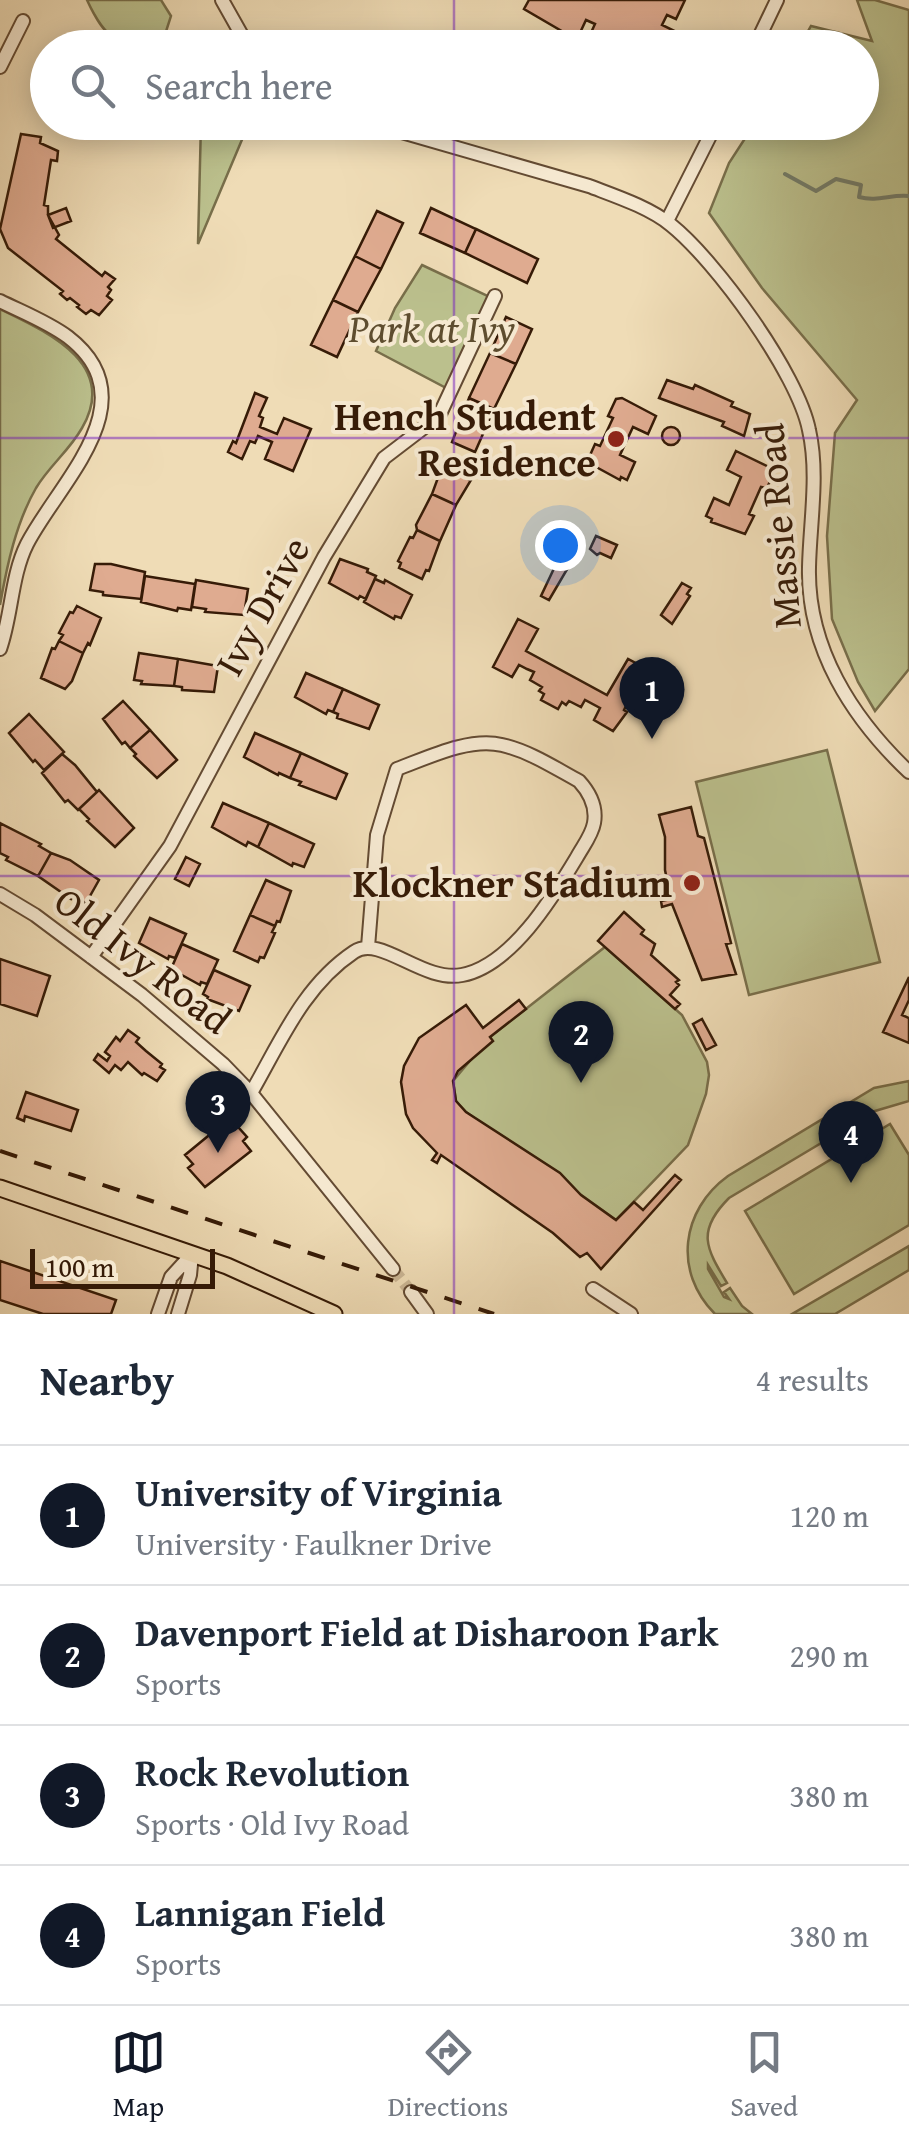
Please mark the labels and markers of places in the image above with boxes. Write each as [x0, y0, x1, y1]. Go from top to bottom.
place label: Hench Student Residence [334, 386, 596, 491]
marker: Hench Student Residence [605, 428, 627, 450]
pin: 1 [620, 656, 684, 739]
place label: Klockner Stadium [353, 853, 672, 912]
marker: Klockner Stadium [681, 872, 703, 894]
pin: 2 [548, 1000, 614, 1083]
pin: 3 [186, 1070, 250, 1153]
pin: 4 [818, 1100, 884, 1183]

